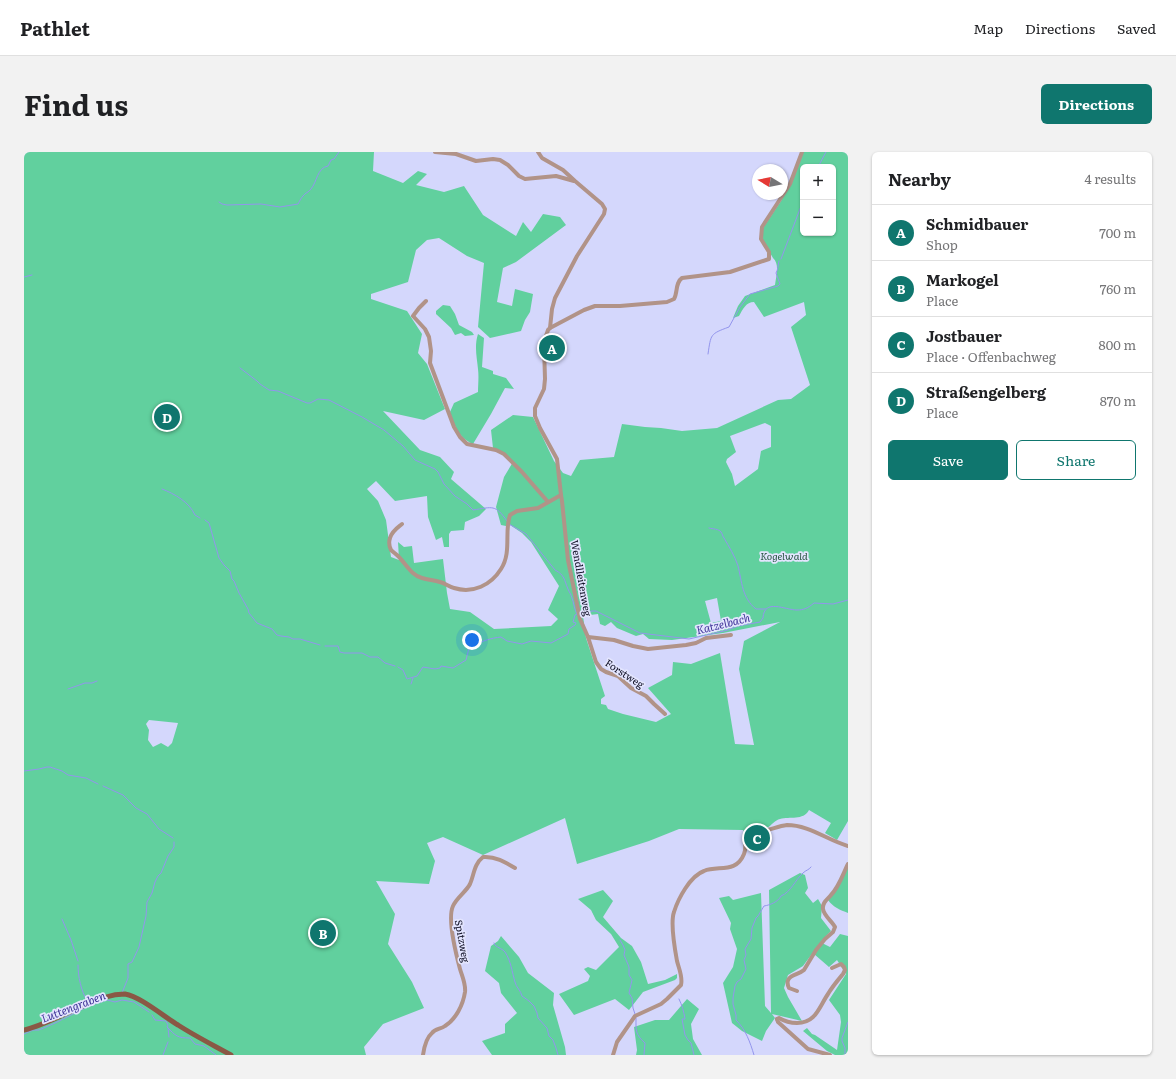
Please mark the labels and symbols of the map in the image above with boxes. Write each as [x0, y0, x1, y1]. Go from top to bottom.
north arrow [752, 164, 788, 200]
pin: A [539, 333, 565, 363]
pin: D [154, 402, 180, 432]
street label: Wendlleitenweg [568, 539, 596, 618]
park label: Kogelwald [760, 548, 808, 563]
water label: Katzelbach [694, 608, 752, 637]
your location [462, 630, 482, 650]
street label: Forstweg [603, 655, 648, 691]
pin: C [744, 823, 770, 853]
pin: B [310, 918, 336, 948]
street label: Spitzweg [452, 918, 474, 964]
water label: Luttengraben [39, 986, 108, 1026]

